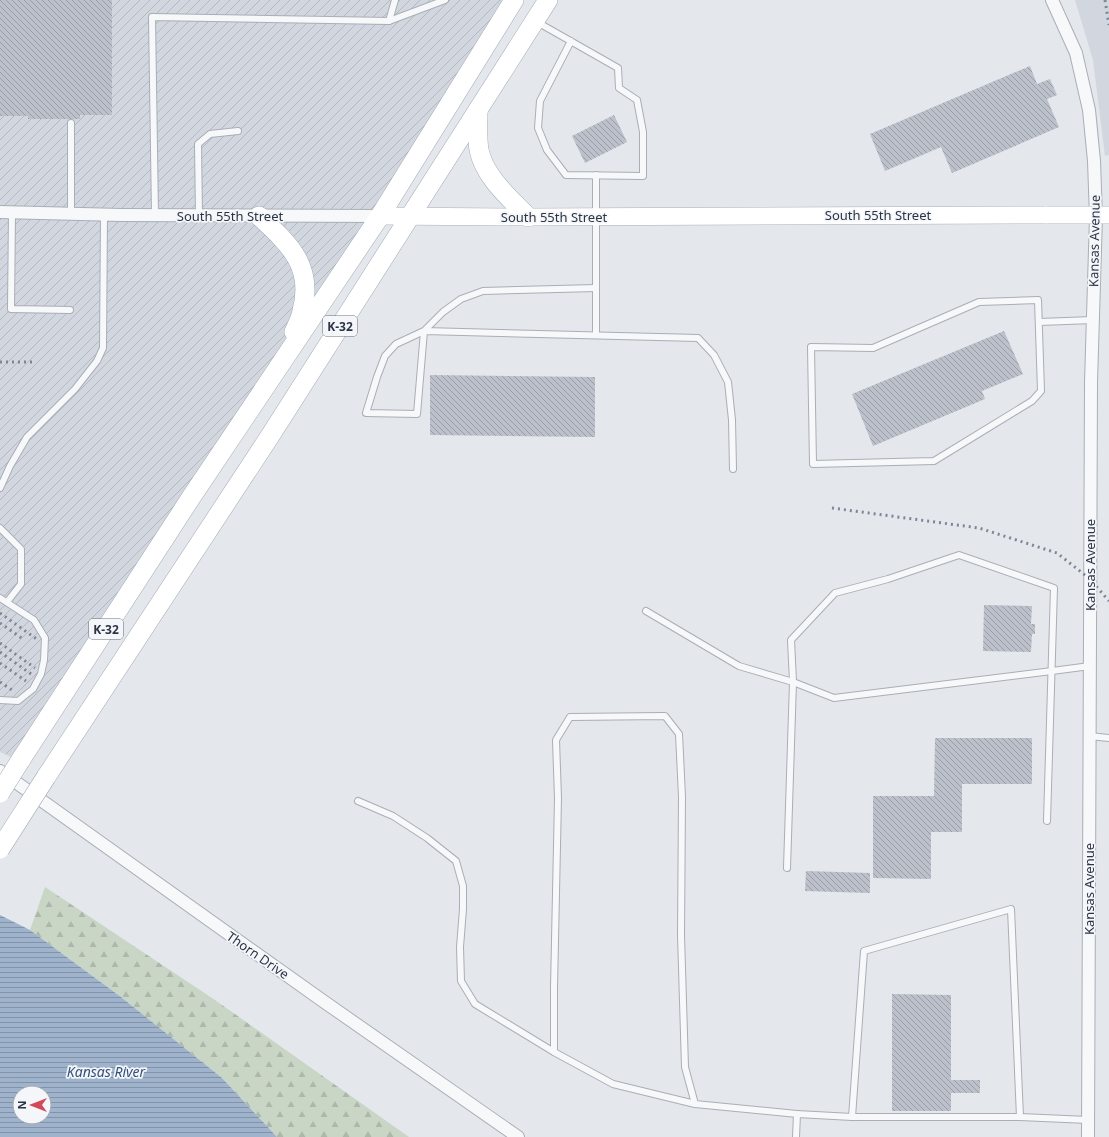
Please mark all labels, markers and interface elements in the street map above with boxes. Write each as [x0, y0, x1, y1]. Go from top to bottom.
street label: Kansas Avenue [1084, 195, 1104, 287]
street label: South 55th Street [825, 206, 932, 224]
street label: South 55th Street [177, 207, 284, 225]
street label: South 55th Street [501, 208, 608, 226]
road number: K-32 [323, 316, 357, 336]
street label: Kansas Avenue [1081, 519, 1099, 611]
road number: K-32 [89, 619, 123, 639]
street label: Kansas Avenue [1080, 843, 1098, 935]
street label: Thorn Drive [223, 927, 293, 983]
water label: Kansas River [67, 1062, 146, 1081]
north arrow [12, 1085, 52, 1125]
text: N [14, 1101, 29, 1109]

